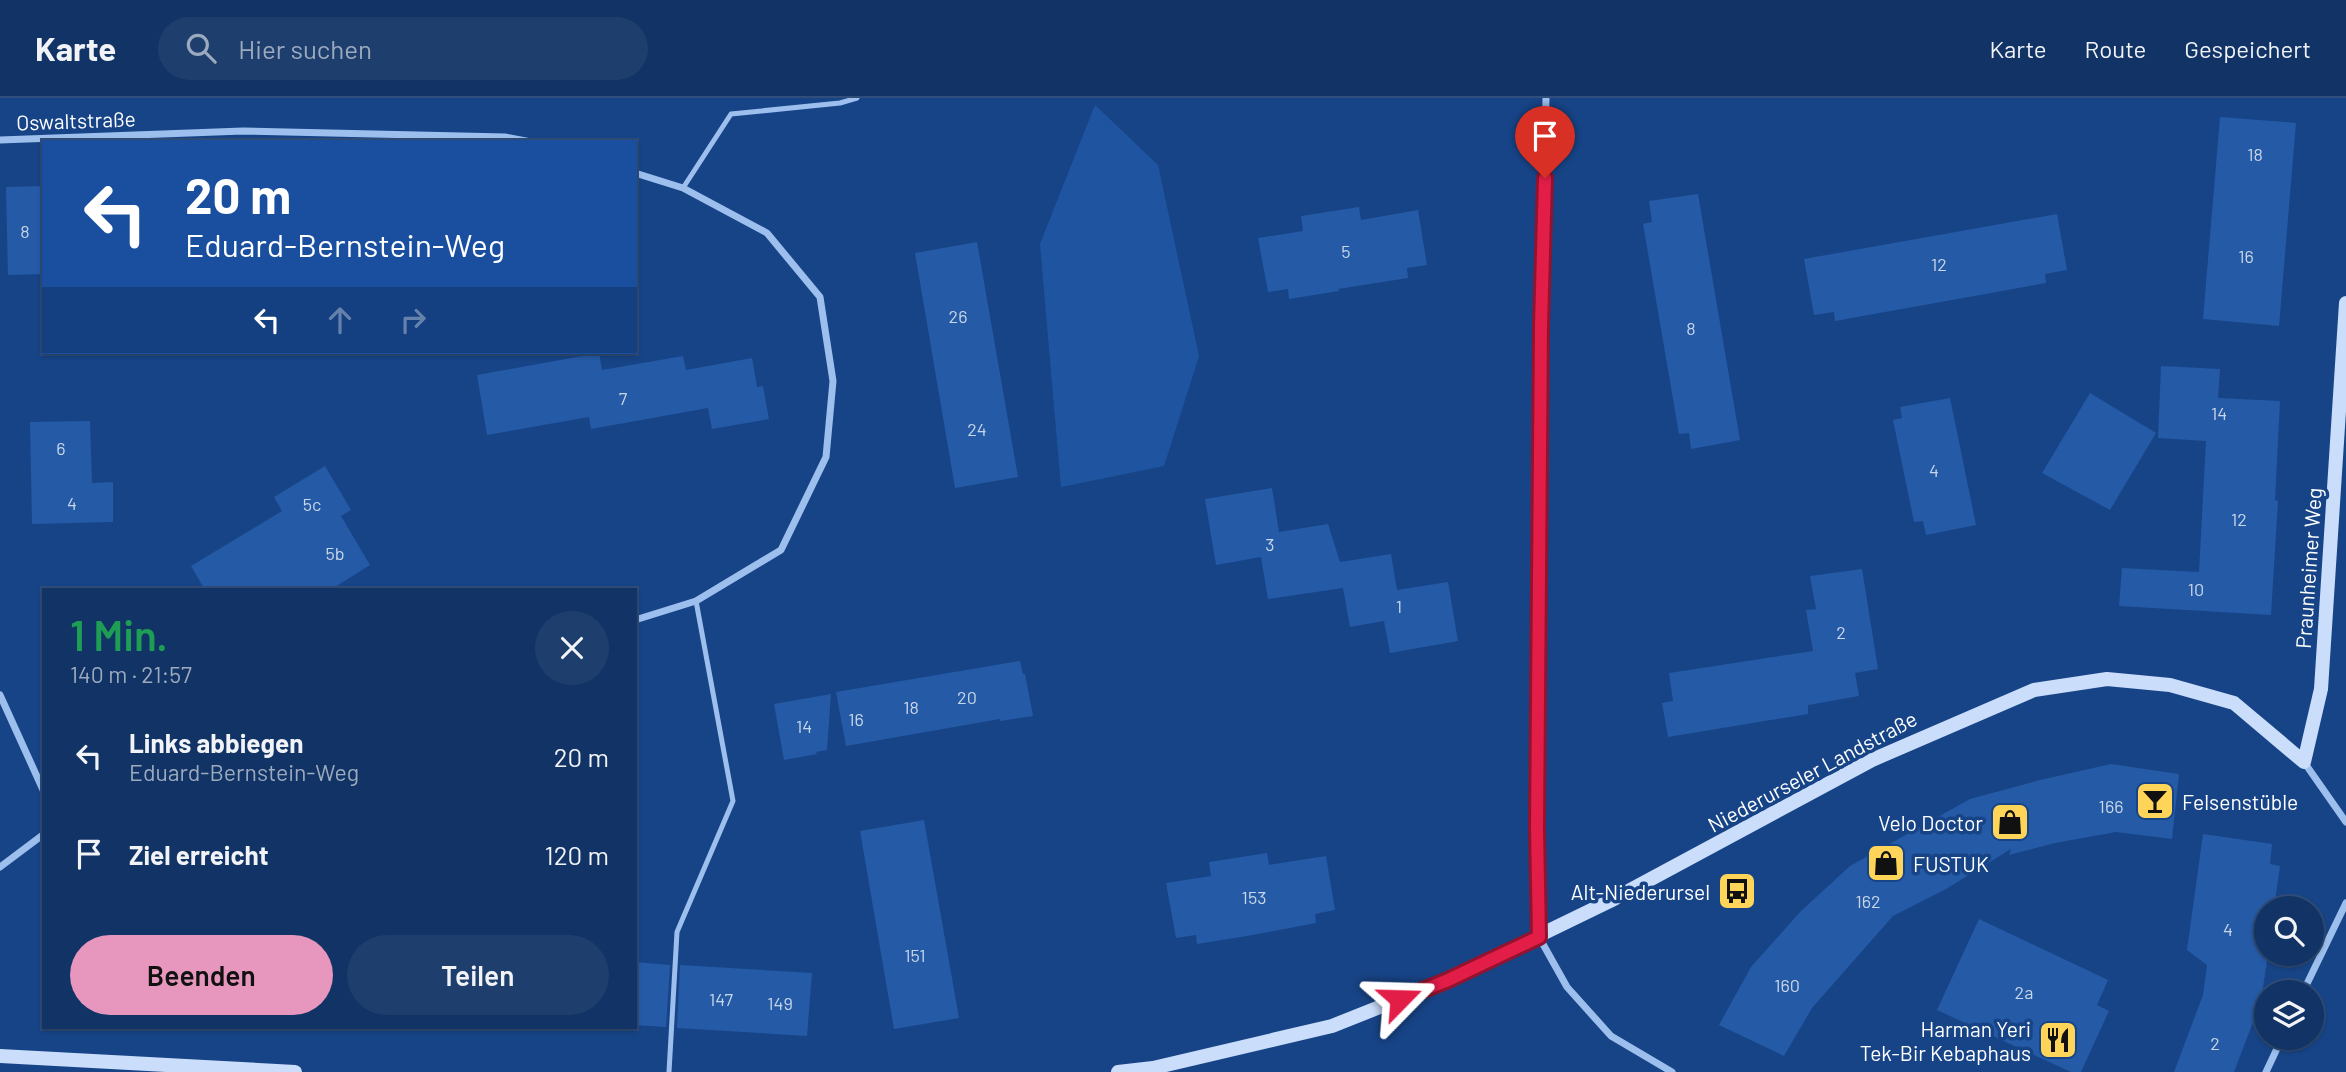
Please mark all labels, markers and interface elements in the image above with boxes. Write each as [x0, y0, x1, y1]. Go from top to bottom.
search box [158, 17, 648, 80]
text: Karte [35, 28, 116, 68]
icon: search [182, 29, 220, 67]
text: Hier suchen [238, 33, 372, 64]
text: Karte [1989, 34, 2047, 63]
text: Route [2085, 34, 2146, 63]
text: Gespeichert [2184, 34, 2311, 63]
street label: Oswaltstraße [16, 105, 136, 135]
pin [1515, 106, 1575, 178]
icon: arrive [1526, 117, 1564, 155]
house number: 18 [2247, 143, 2263, 165]
text: 20 m [185, 165, 291, 224]
icon: left [70, 168, 161, 259]
house number: 8 [20, 220, 30, 242]
text: Eduard-Bernstein-Weg [185, 225, 505, 263]
house number: 5 [1341, 240, 1351, 262]
house number: 16 [2238, 245, 2254, 267]
house number: 12 [1931, 253, 1947, 275]
icon: left [248, 301, 286, 339]
icon: ahead [321, 301, 359, 339]
icon: right [394, 301, 432, 339]
house number: 26 [949, 305, 967, 327]
house number: 8 [1686, 317, 1696, 339]
house number: 7 [619, 387, 628, 409]
house number: 14 [2211, 402, 2227, 424]
house number: 24 [967, 418, 987, 440]
house number: 6 [56, 437, 66, 459]
house number: 4 [1929, 459, 1939, 481]
street label: Praunheimer Weg [2290, 487, 2326, 649]
house number: 4 [67, 492, 77, 514]
house number: 5c [303, 493, 321, 515]
house number: 12 [2231, 508, 2247, 530]
house number: 3 [1265, 533, 1275, 555]
house number: 5b [325, 542, 345, 564]
house number: 10 [2188, 578, 2204, 600]
house number: 1 [1396, 595, 1402, 617]
text: 1 Min. [70, 609, 168, 659]
button: close [535, 611, 609, 685]
house number: 2 [1836, 621, 1846, 643]
text: 140 m · 21:57 [70, 660, 192, 688]
house number: 20 [957, 686, 977, 708]
house number: 18 [903, 696, 919, 718]
street label: Niederurseler Landstraße [1703, 705, 1921, 837]
house number: 16 [848, 708, 864, 730]
house number: 14 [796, 715, 812, 737]
text: Links abbiegen [129, 727, 303, 758]
icon: left [70, 737, 108, 775]
text: 20 m [554, 741, 609, 772]
text: Eduard-Bernstein-Weg [129, 758, 359, 786]
bar icon: Felsenstüble [2134, 780, 2176, 822]
place label: Felsenstüble [2182, 789, 2298, 814]
house number: 166 [2099, 795, 2123, 817]
shop icon: Velo Doctor [1989, 801, 2031, 843]
place label: Velo Doctor [1878, 810, 1983, 835]
icon: arrive [70, 835, 108, 873]
text: Ziel erreicht [129, 839, 269, 870]
text: 120 m [545, 839, 609, 870]
shop icon: FUSTUK [1865, 842, 1907, 884]
place label: FUSTUK [1913, 851, 1989, 876]
bus stop icon: Alt-Niederursel [1716, 870, 1758, 912]
place label: Alt-Niederursel [1571, 879, 1710, 904]
house number: 153 [1242, 886, 1266, 908]
house number: 162 [1855, 890, 1881, 912]
map controls [2254, 896, 2324, 1050]
button: search [2254, 896, 2324, 966]
house number: 4 [2223, 918, 2233, 940]
button: Beenden [70, 935, 333, 1015]
button: Teilen [347, 935, 609, 1015]
house number: 151 [904, 944, 926, 966]
position arrow [1363, 962, 1437, 1036]
house number: 160 [1774, 974, 1800, 996]
button: layers [2254, 980, 2324, 1050]
house number: 2a [2015, 981, 2033, 1003]
house number: 147 [709, 988, 734, 1010]
house number: 149 [767, 992, 793, 1014]
place label: Harman Yeri Tek-Bir Kebaphaus [1860, 1016, 2031, 1065]
restaurant icon: Harman Yeri Tek-Bir Kebaphaus [2037, 1019, 2079, 1061]
house number: 2 [2210, 1032, 2220, 1054]

